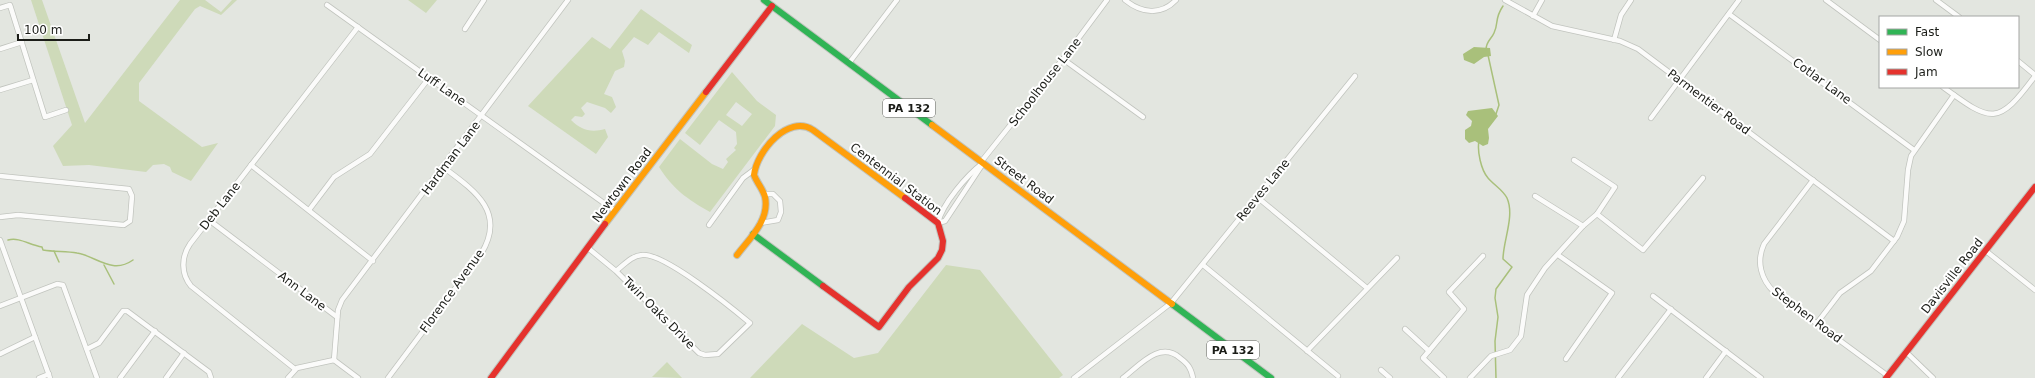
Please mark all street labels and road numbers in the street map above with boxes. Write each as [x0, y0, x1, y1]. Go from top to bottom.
street label: Schoolhouse Lane [1006, 35, 1084, 129]
street label: Cotlar Lane [1790, 55, 1854, 107]
street label: Luff Lane [415, 65, 469, 109]
street label: Parmentier Road [1665, 66, 1753, 138]
road number: PA 132 [883, 99, 935, 117]
street label: Hardman Lane [419, 119, 483, 197]
street label: Centennial Station [847, 140, 945, 218]
street label: Newtown Road [589, 145, 655, 225]
street label: Street Road [992, 153, 1056, 207]
street label: Reeves Lane [1234, 156, 1292, 224]
street label: Deb Lane [197, 179, 243, 233]
street label: Davisville Road [1918, 236, 1986, 316]
street label: Florence Avenue [417, 247, 487, 335]
street label: Ann Lane [275, 268, 329, 314]
street label: Twin Oaks Drive [620, 274, 698, 352]
street label: Stephen Road [1769, 284, 1845, 346]
road number: PA 132 [1207, 341, 1259, 359]

